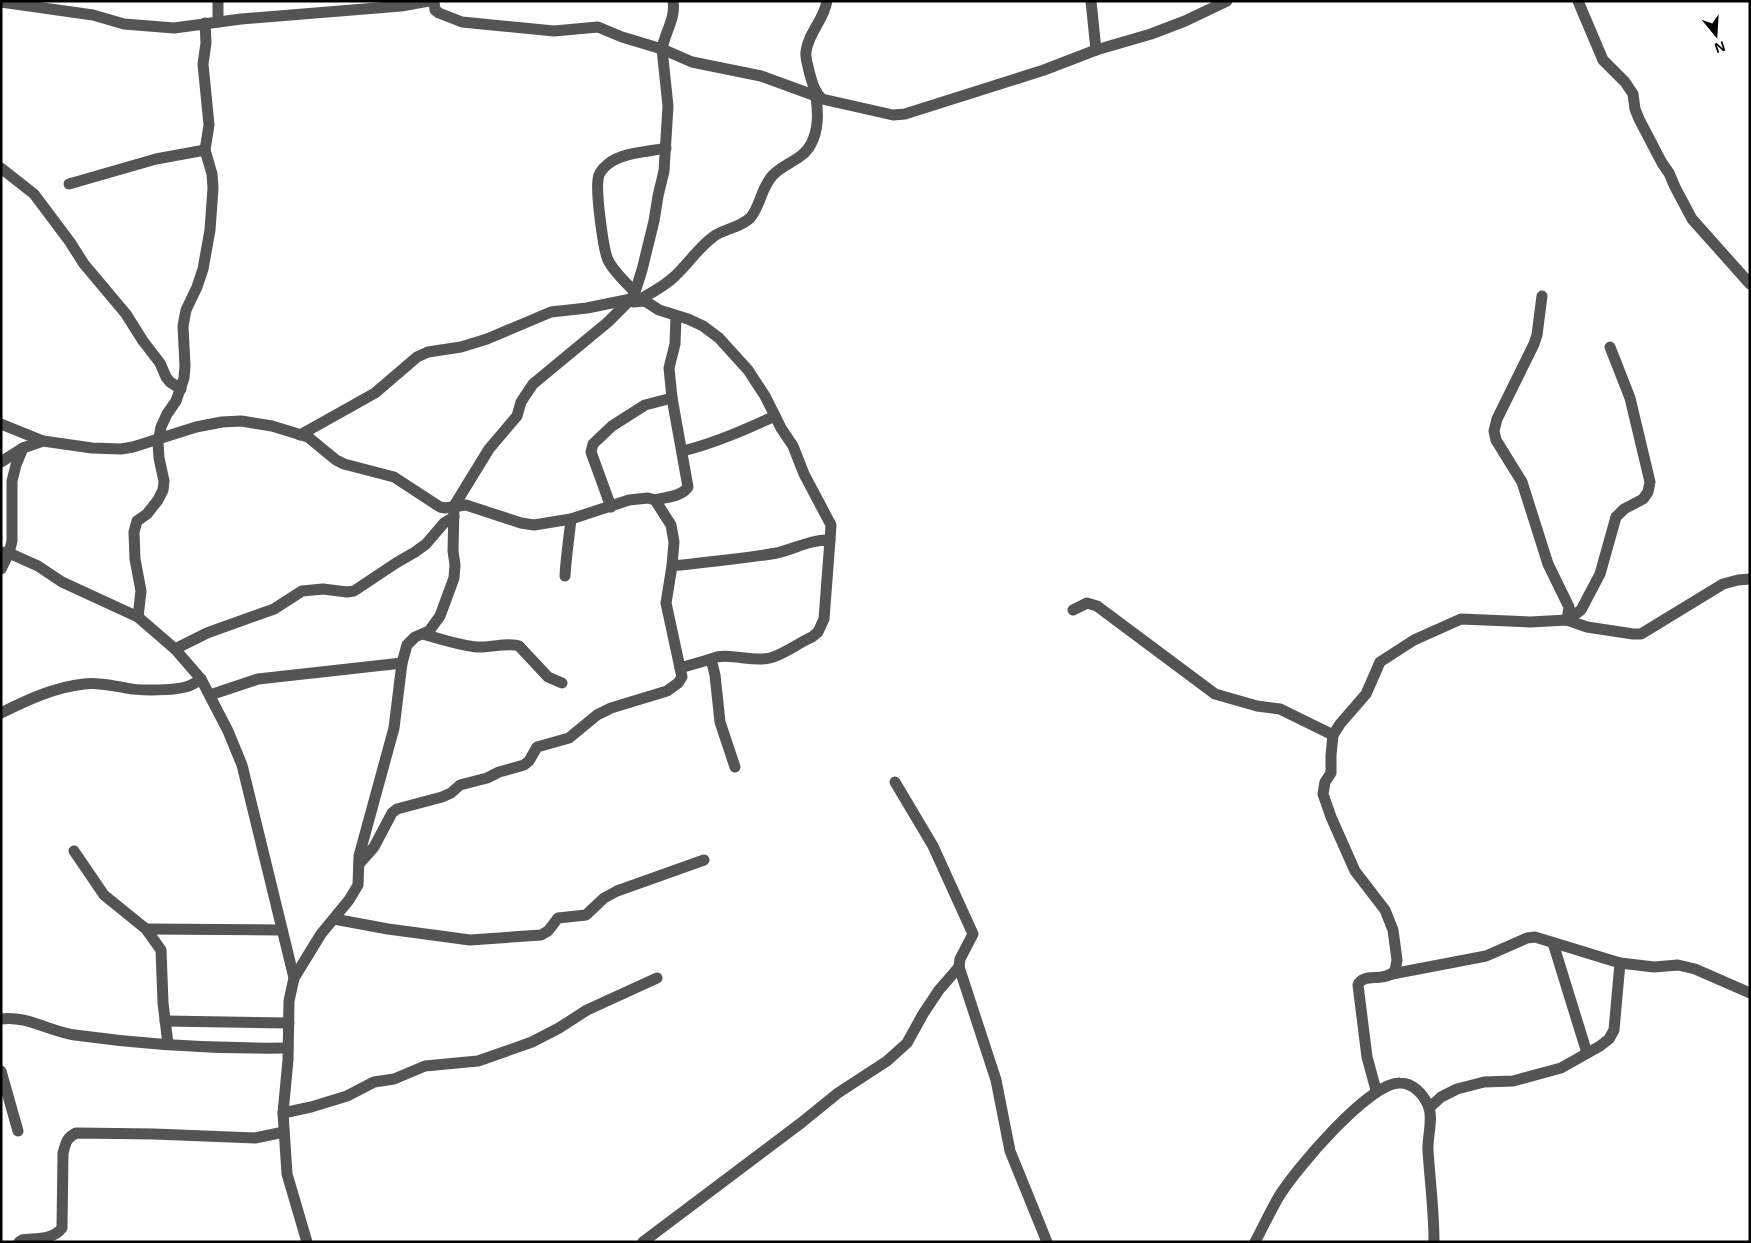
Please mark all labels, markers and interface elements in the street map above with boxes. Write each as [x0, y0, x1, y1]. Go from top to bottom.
north arrow [1691, 10, 1741, 60]
text: N [1713, 38, 1727, 57]

